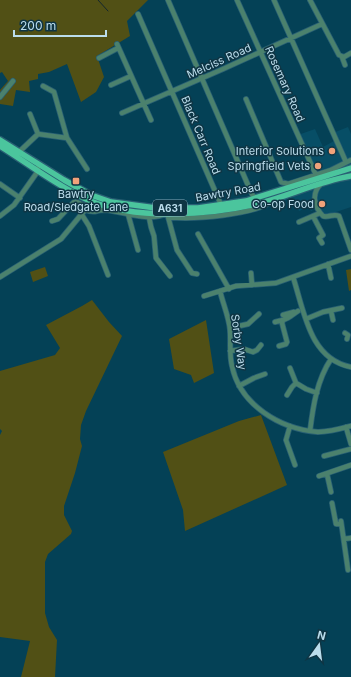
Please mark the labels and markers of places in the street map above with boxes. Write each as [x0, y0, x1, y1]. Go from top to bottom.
place label: Interior Solutions [236, 144, 324, 158]
marker: Interior Solutions [327, 146, 337, 156]
place label: Springfield Vets [228, 159, 310, 173]
marker: Springfield Vets [313, 161, 323, 171]
marker: Bawtry Road/Sledgate Lane [71, 176, 81, 186]
place label: Bawtry Road/Sledgate Lane [24, 187, 128, 214]
place label: Co-op Food [252, 197, 314, 211]
marker: Co-op Food [317, 199, 327, 209]

